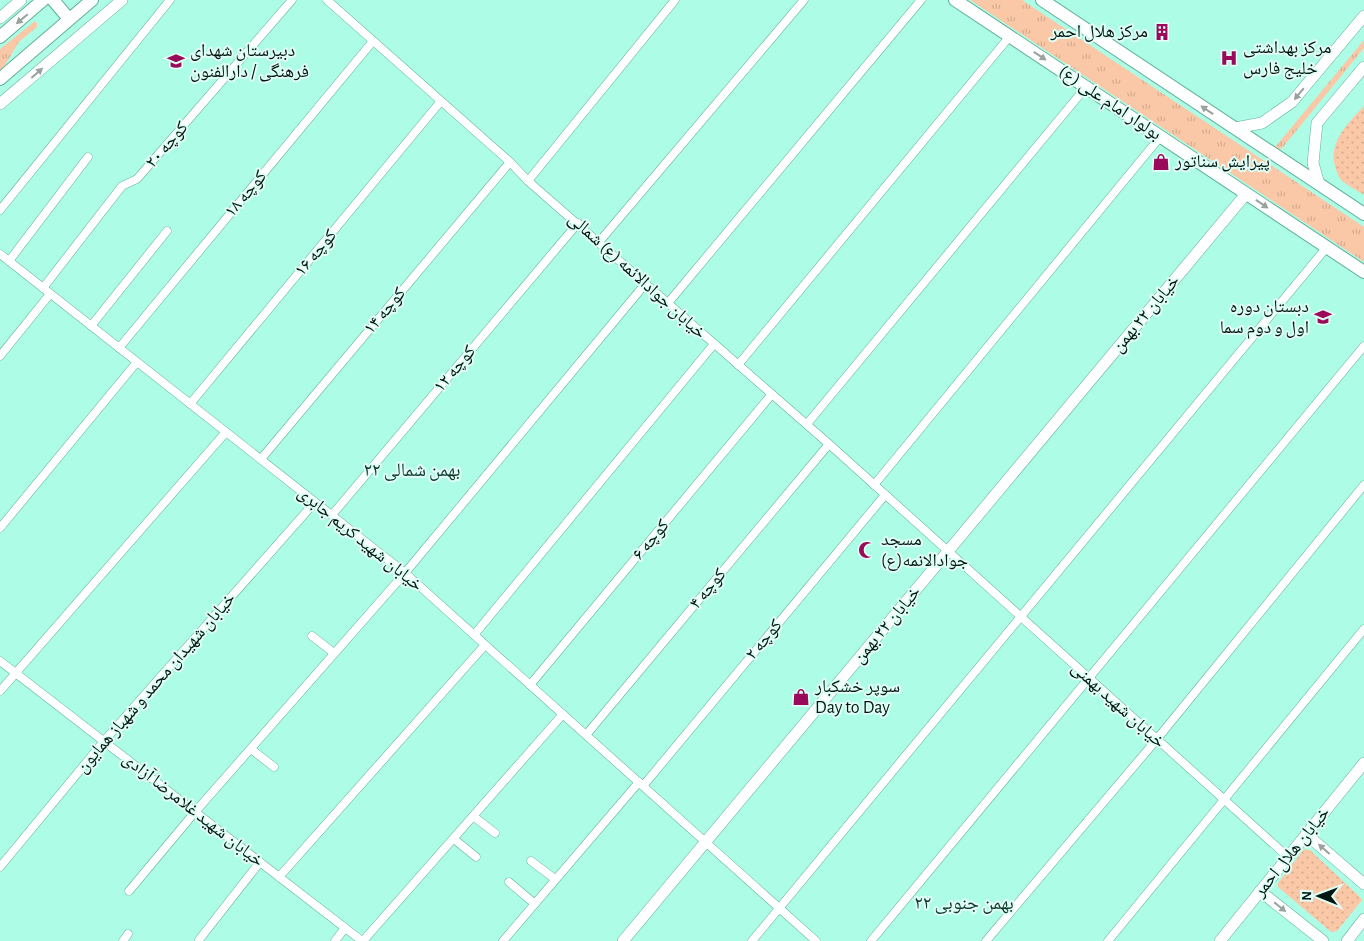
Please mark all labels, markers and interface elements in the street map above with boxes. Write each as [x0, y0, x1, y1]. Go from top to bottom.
one-way arrow [15, 13, 28, 24]
building icon: مرکز هلال احمر [1152, 22, 1172, 42]
place label: مرکز هلال احمر [1050, 23, 1148, 42]
place label: مرکز بهداشتی خلیج فارس [1243, 39, 1332, 80]
place label: دبیرستان شهدای فرهنگی / دارالفنون [190, 42, 309, 82]
hospital icon: مرکز بهداشتی خلیج فارس [1219, 48, 1239, 68]
school or university icon: دبیرستان شهدای فرهنگی / دارالفنون [166, 51, 186, 71]
one-way arrow [1033, 51, 1046, 61]
street label: بولوار امام علی (ع) [1055, 62, 1164, 145]
one-way arrow [30, 67, 43, 78]
one-way arrow [1293, 87, 1304, 100]
one-way arrow [1200, 105, 1214, 114]
street label: کوچه ۲۰ [142, 118, 193, 172]
shop icon: پیرایش سناتور [1151, 152, 1171, 172]
place label: پیرایش سناتور [1174, 153, 1270, 172]
street label: کوچه ۱۸ [222, 167, 271, 221]
one-way arrow [1256, 200, 1269, 209]
street label: خیابان جوادالائمه (ع) شمالی [564, 210, 709, 343]
street label: کوچه ۱۶ [292, 226, 341, 280]
street label: خیابان ۲۲ بهمن [1109, 272, 1184, 357]
street label: کوچه ۱۴ [361, 284, 410, 338]
place label: دبستان دوره اول و دوم سما [1220, 298, 1309, 339]
school or university icon: دبستان دوره اول و دوم سما [1313, 307, 1333, 327]
street label: کوچه ۱۲ [431, 342, 480, 396]
district label: ۲۲ بهمن شمالی [363, 461, 461, 481]
street label: خیابان شهید کریم جابری [293, 483, 426, 596]
street label: کوچه ۶ [629, 516, 674, 564]
place label: مسجد جوادالانمه(ع) [881, 531, 968, 571]
mosque icon: مسجد جوادالانمه(ع) [857, 540, 877, 560]
street label: کوچه ۴ [686, 565, 731, 613]
street label: خیابان ۲۲ بهمن [850, 583, 925, 668]
street label: خیابان شهیدان محمد و شهباز همایون [73, 589, 240, 777]
street label: کوچه ۲ [742, 616, 787, 664]
street label: خیابان شهید بهمنی [1067, 658, 1168, 752]
place label: سوپر خشکبار Day to Day [814, 678, 900, 717]
shop icon: سوپر خشکبار Day to Day [791, 687, 811, 707]
street label: خیابان شهید غلامرضا آزادی [118, 748, 268, 871]
street label: خیابان هلال احمر [1250, 804, 1334, 902]
one-way arrow [1318, 843, 1330, 855]
north arrow [1294, 871, 1344, 921]
text: N [1300, 891, 1314, 901]
district label: ۲۲ بهمن جنوبی [914, 894, 1014, 914]
one-way arrow [1273, 901, 1286, 912]

